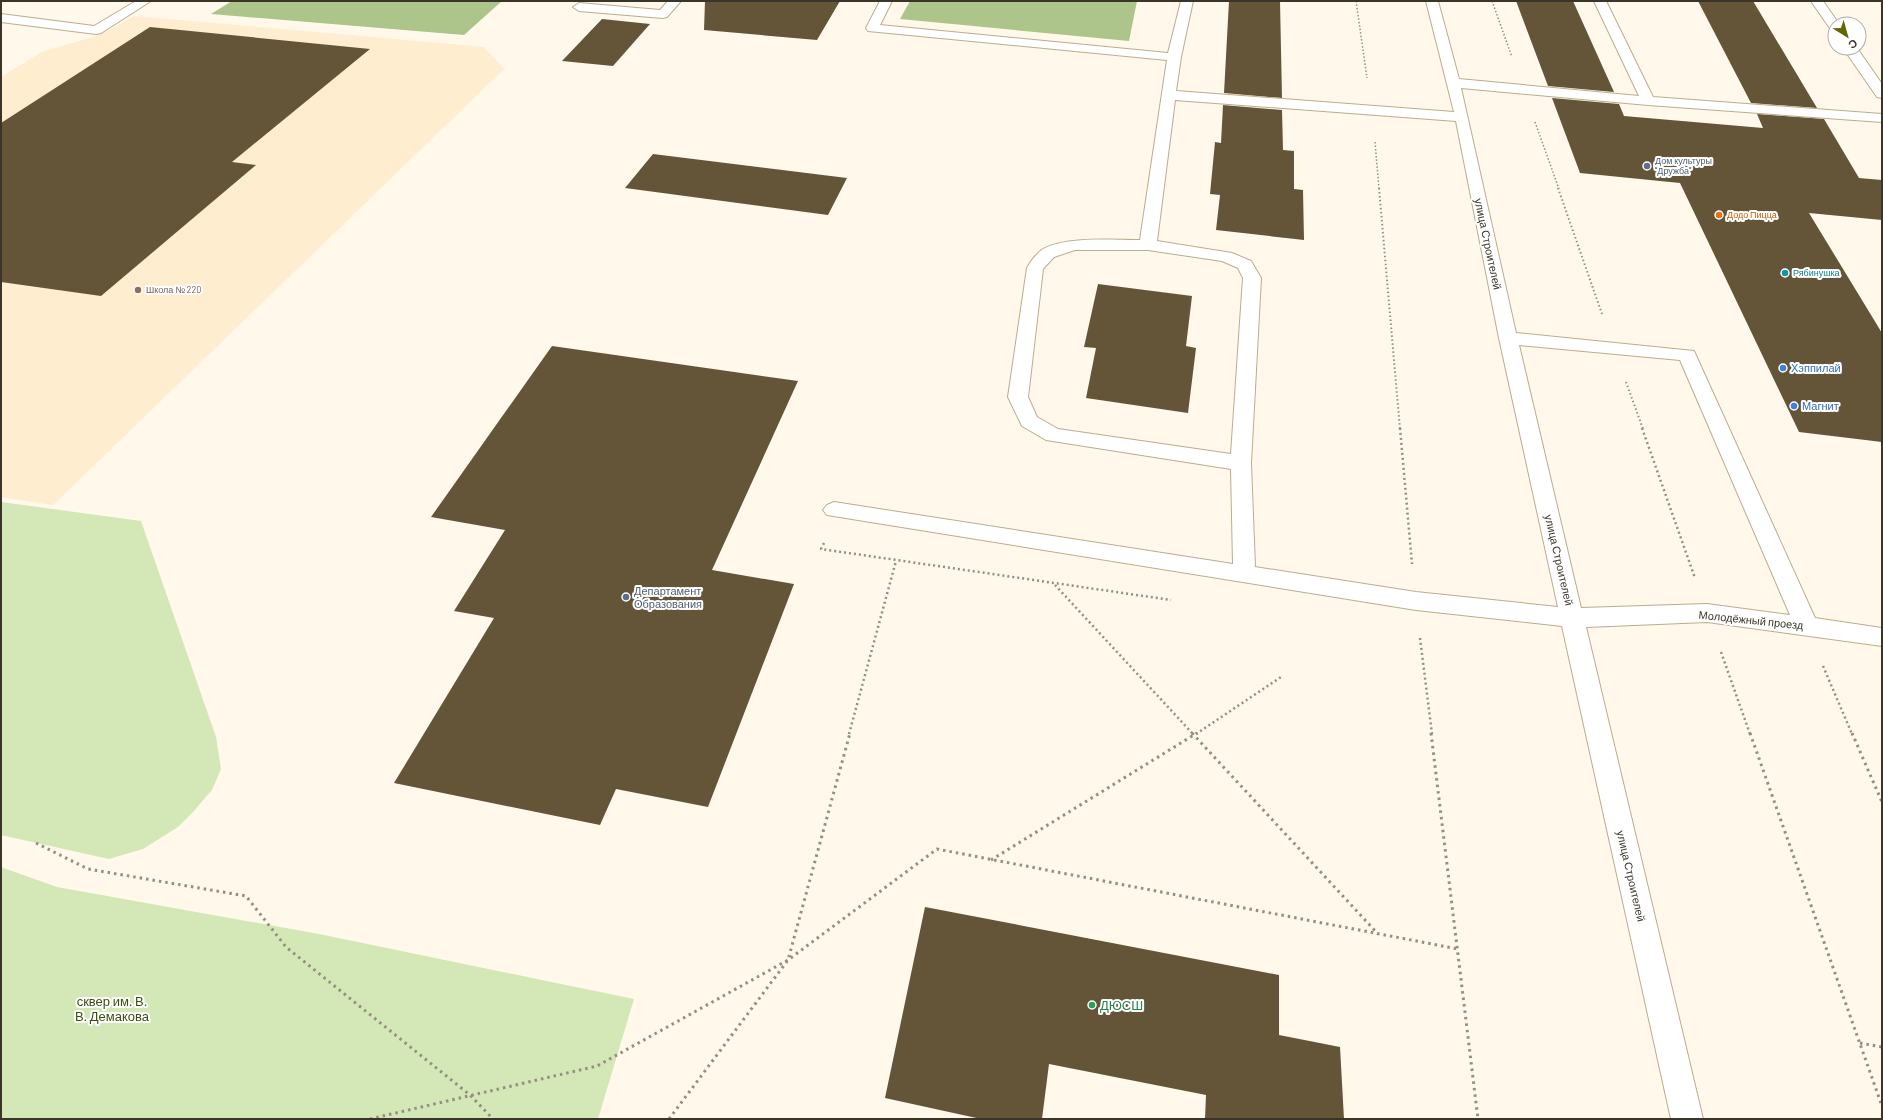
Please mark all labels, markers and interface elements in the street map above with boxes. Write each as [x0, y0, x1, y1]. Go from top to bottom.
north arrow [1827, 16, 1867, 56]
text: С [1846, 37, 1860, 52]
place label: Дом культуры "Дружба" [1655, 155, 1712, 176]
marker: Дом культуры "Дружба" [1642, 161, 1652, 171]
street label: улица Строителей [1472, 197, 1505, 291]
place label: Додо Пицца [1727, 209, 1777, 220]
marker: Додо Пицца [1714, 210, 1724, 220]
place label: Рябинушка [1793, 267, 1840, 278]
marker: Рябинушка [1780, 268, 1790, 278]
place label: Школа № 220 [146, 284, 201, 295]
marker: Школа № 220 [133, 285, 143, 295]
place label: Хэппилай [1791, 361, 1841, 374]
marker: Хэппилай [1778, 363, 1788, 373]
place label: Магнит [1802, 399, 1839, 412]
marker: Магнит [1789, 401, 1799, 411]
street label: улица Строителей [1543, 513, 1576, 607]
place label: Департамент Образования [634, 584, 702, 610]
marker: Департамент Образования [621, 592, 631, 602]
street label: Молодёжный проезд [1698, 608, 1805, 632]
street label: улица Строителей [1615, 829, 1648, 923]
park label: сквер им. В. В. Демакова [75, 993, 150, 1024]
place label: ДЮСШ [1100, 997, 1143, 1013]
marker: ДЮСШ [1087, 1000, 1097, 1010]

